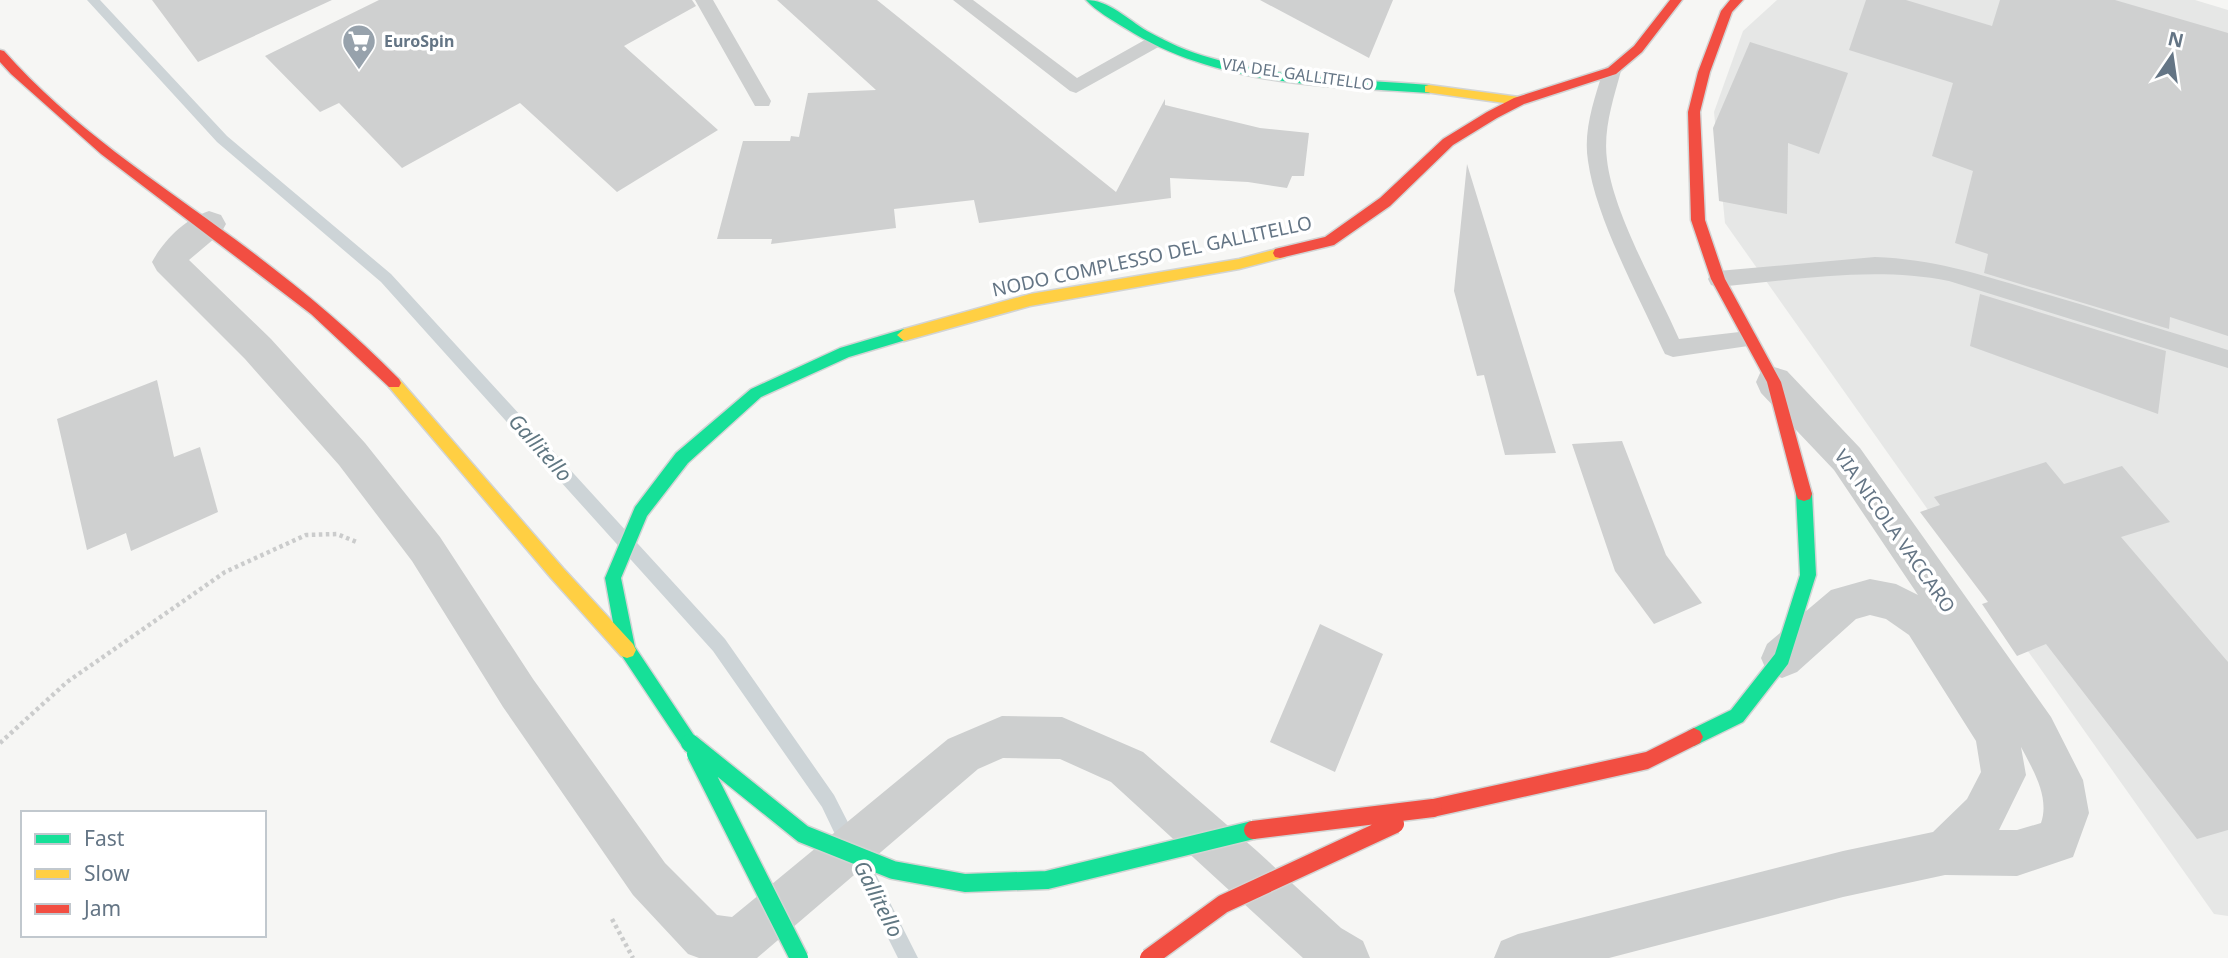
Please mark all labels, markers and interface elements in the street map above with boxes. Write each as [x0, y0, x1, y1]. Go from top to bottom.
north arrow [2137, 21, 2207, 91]
supermarket icon: EuroSpin [340, 22, 378, 71]
text: N [2165, 25, 2186, 54]
place label: EuroSpin [384, 30, 454, 52]
street label: VIA DEL GALLITELLO [1221, 52, 1375, 96]
street label: NODO COMPLESSO DEL GALLITELLO [990, 209, 1314, 303]
water label: Gallitello [503, 407, 579, 487]
street label: VIA NICOLA VACCARO [1829, 444, 1961, 618]
legend [21, 811, 266, 937]
text: Fast [84, 824, 125, 852]
water label: Gallitello [848, 855, 910, 942]
text: Slow [84, 859, 130, 887]
text: Jam [82, 894, 121, 922]

